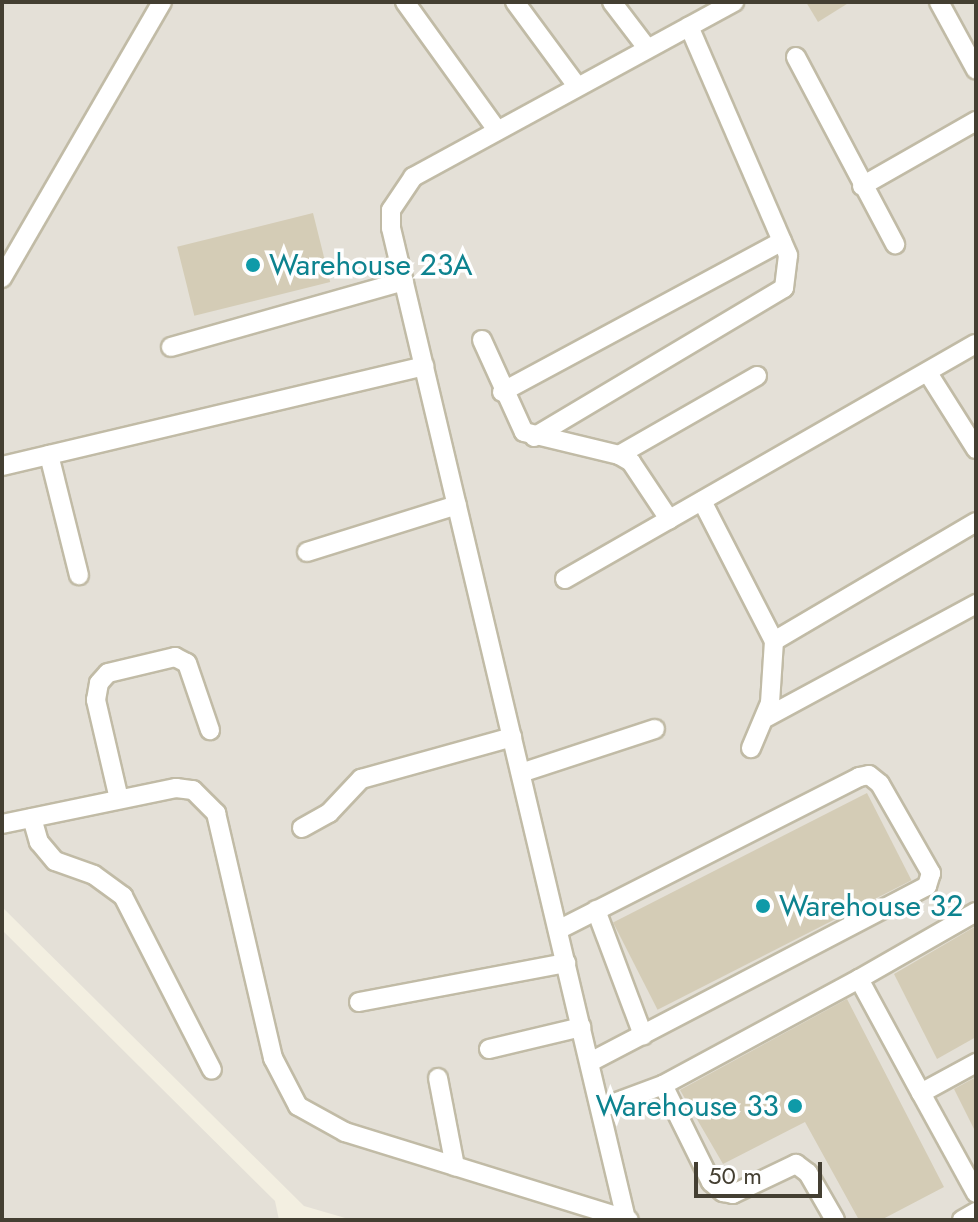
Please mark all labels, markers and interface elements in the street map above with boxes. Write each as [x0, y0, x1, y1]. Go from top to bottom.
place label: Warehouse 23A [269, 247, 473, 283]
marker: Warehouse 23A [244, 256, 262, 274]
place label: Warehouse 32 [779, 888, 963, 924]
marker: Warehouse 32 [754, 897, 772, 915]
place label: Warehouse 33 [595, 1088, 779, 1124]
marker: Warehouse 33 [786, 1097, 804, 1115]
scale bar [698, 1146, 826, 1196]
text: 50 m [708, 1158, 762, 1193]

